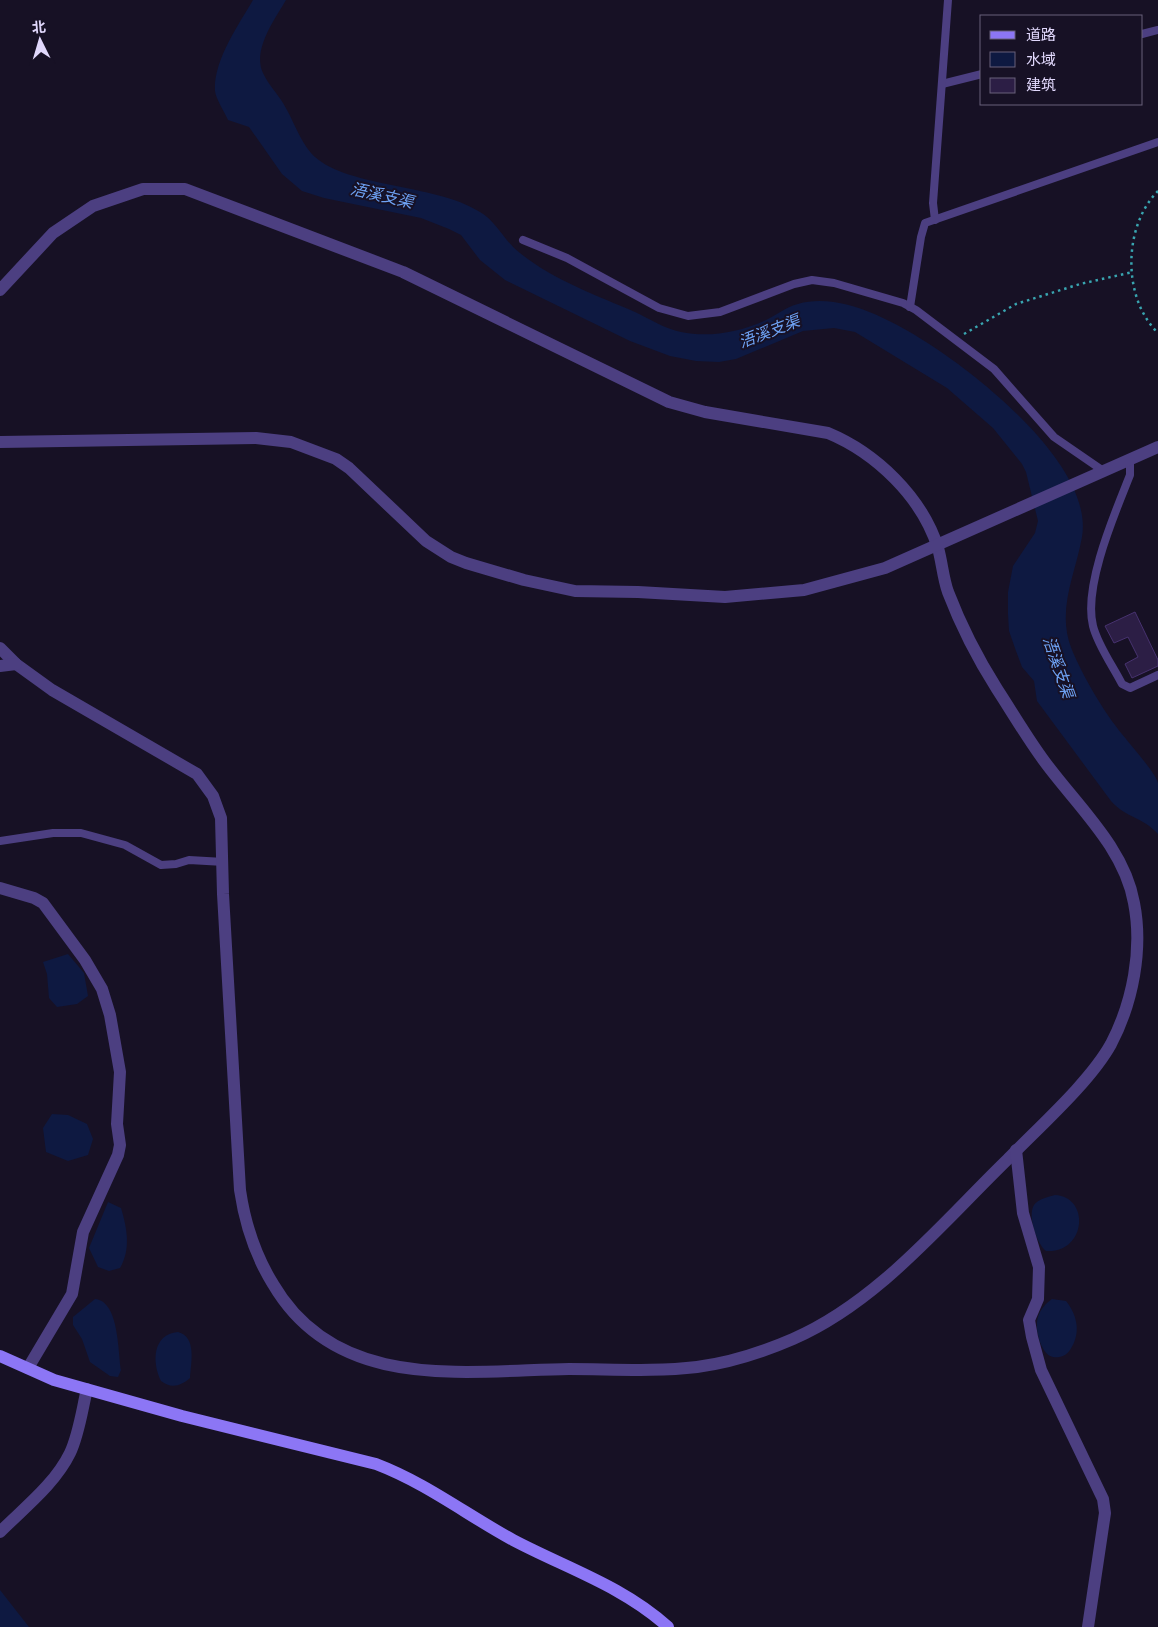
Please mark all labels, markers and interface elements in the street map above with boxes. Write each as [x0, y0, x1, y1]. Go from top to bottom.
north arrow [15, 15, 65, 65]
legend [980, 15, 1143, 105]
text: 北 [31, 18, 47, 37]
text: 道路 [1026, 26, 1056, 44]
text: 水域 [1026, 51, 1056, 69]
text: 建筑 [1026, 76, 1056, 94]
water label: 浯溪支渠 [348, 179, 417, 213]
water label: 浯溪支渠 [736, 310, 805, 353]
water label: 浯溪支渠 [1038, 634, 1079, 703]

